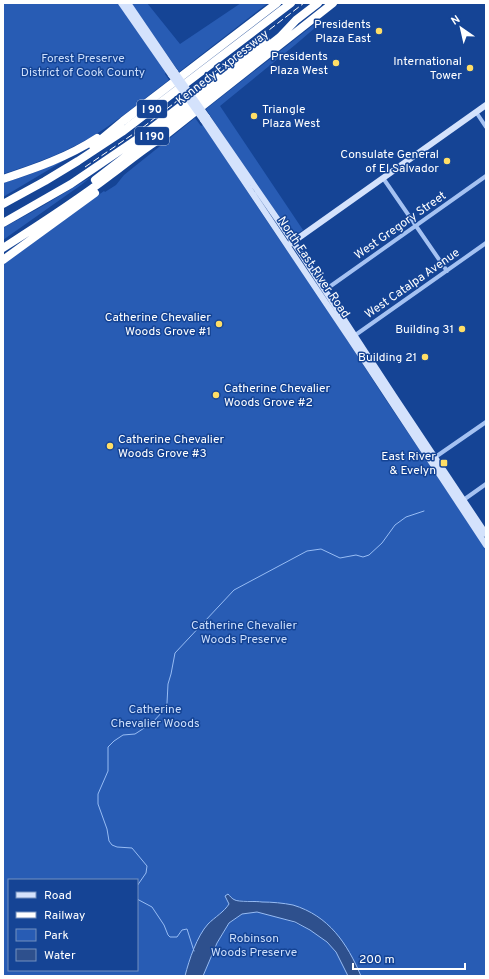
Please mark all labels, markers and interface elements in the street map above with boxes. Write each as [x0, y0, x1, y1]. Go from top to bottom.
north arrow [441, 8, 481, 48]
text: N [449, 13, 463, 29]
place label: Presidents Plaza East [314, 17, 371, 47]
street label: Kennedy Expressway [173, 26, 272, 109]
marker: Presidents Plaza East [374, 26, 384, 36]
place label: Presidents Plaza West [270, 49, 328, 79]
park label: Forest Preserve District of Cook County [21, 51, 145, 81]
place label: International Tower [393, 54, 462, 84]
marker: Presidents Plaza West [331, 58, 341, 68]
marker: International Tower [465, 63, 475, 73]
road number: I 90 [137, 100, 167, 118]
place label: Triangle Plaza West [262, 102, 320, 132]
marker: Triangle Plaza West [249, 111, 259, 121]
road number: I 190 [135, 127, 169, 145]
place label: Consulate General of El Salvador [340, 147, 439, 177]
marker: Consulate General of El Salvador [442, 156, 452, 166]
street label: West Gregory Street [351, 188, 450, 264]
street label: North East River Road [273, 214, 353, 321]
street label: West Catalpa Avenue [362, 245, 463, 323]
place label: Catherine Chevalier Woods Grove #1 [105, 310, 211, 340]
marker: Catherine Chevalier Woods Grove #1 [214, 319, 224, 329]
place label: Building 31 [395, 322, 454, 338]
marker: Building 31 [457, 324, 467, 334]
place label: Building 21 [358, 350, 417, 366]
marker: Building 21 [420, 352, 430, 362]
place label: Catherine Chevalier Woods Grove #2 [224, 381, 330, 411]
marker: Catherine Chevalier Woods Grove #2 [211, 390, 221, 400]
place label: Catherine Chevalier Woods Grove #3 [118, 432, 224, 462]
marker: Catherine Chevalier Woods Grove #3 [105, 441, 115, 451]
place label: East River & Evelyn [381, 449, 436, 479]
marker: East River & Evelyn [439, 458, 449, 468]
park label: Catherine Chevalier Woods Preserve [191, 618, 297, 648]
park label: Catherine Chevalier Woods [110, 702, 200, 732]
legend [8, 879, 138, 971]
text: Road [44, 888, 72, 904]
text: Railway [44, 908, 85, 924]
text: Park [44, 928, 69, 944]
park label: Robinson Woods Preserve [211, 931, 297, 961]
scale bar [353, 945, 465, 971]
text: Water [44, 948, 76, 964]
text: 200 m [359, 952, 395, 968]

